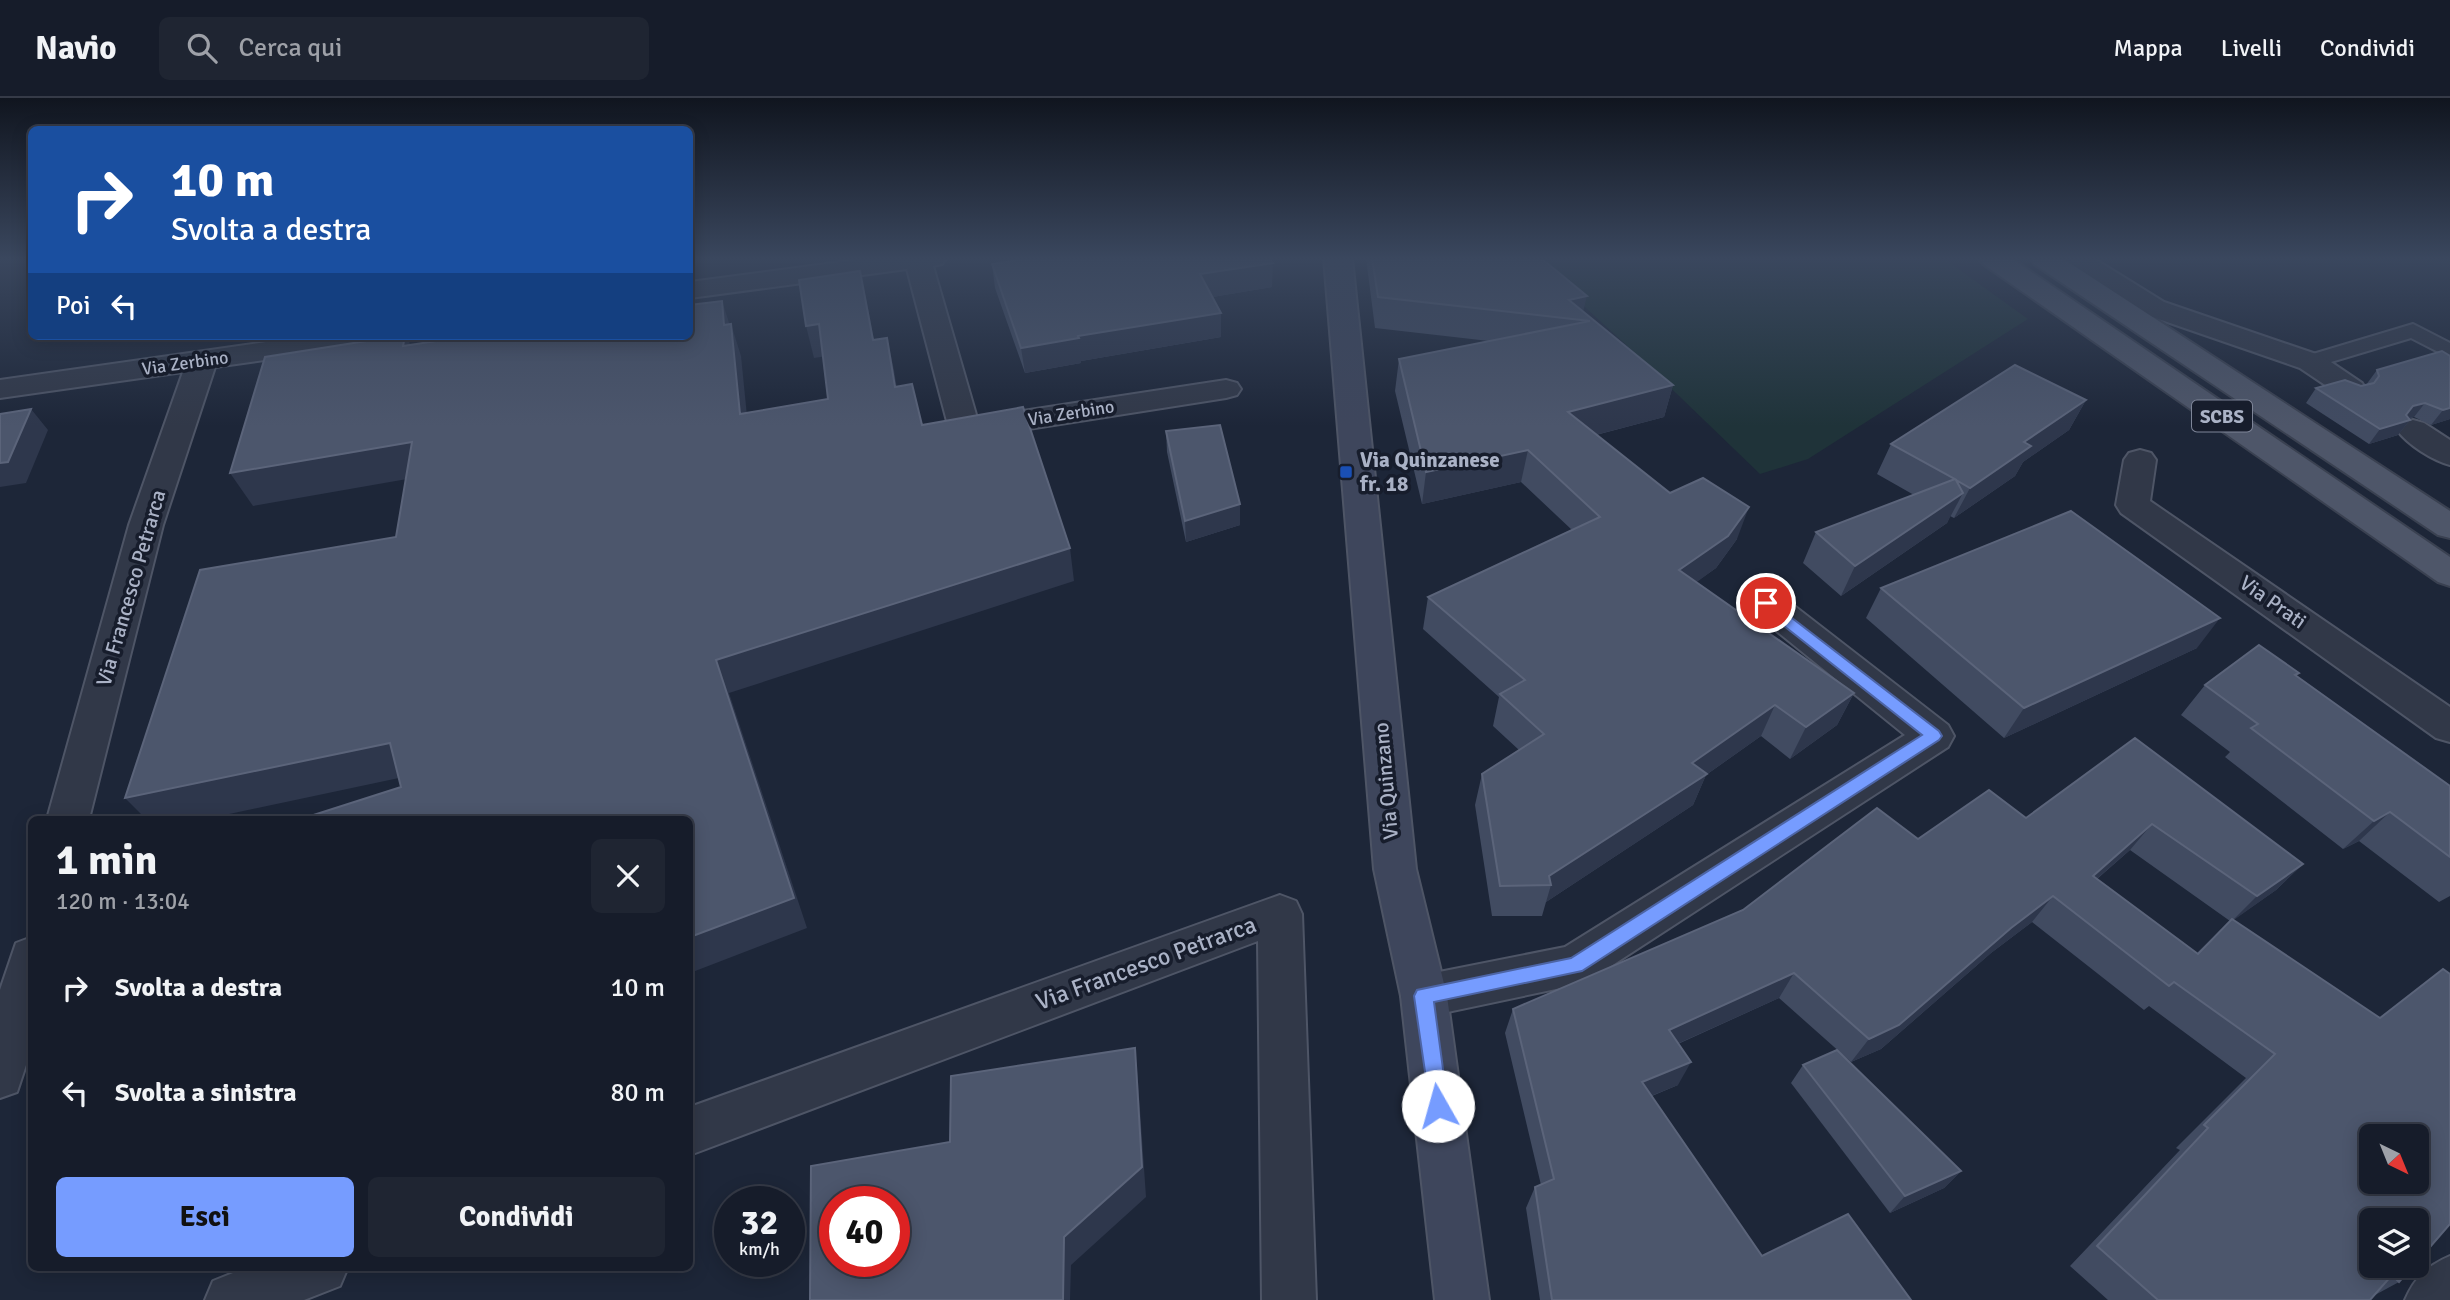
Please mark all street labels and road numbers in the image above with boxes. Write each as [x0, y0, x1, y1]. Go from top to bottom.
street label: Via Zerbino [140, 346, 230, 380]
street label: Via Zerbino [1026, 395, 1116, 431]
road number: SCBS [2192, 400, 2252, 432]
street label: Via Francesco Petrarca [90, 487, 172, 689]
street label: Via Prati [2234, 570, 2312, 634]
street label: Via Quinzano [1368, 721, 1404, 841]
street label: Via Francesco Petrarca [1032, 909, 1260, 1017]

